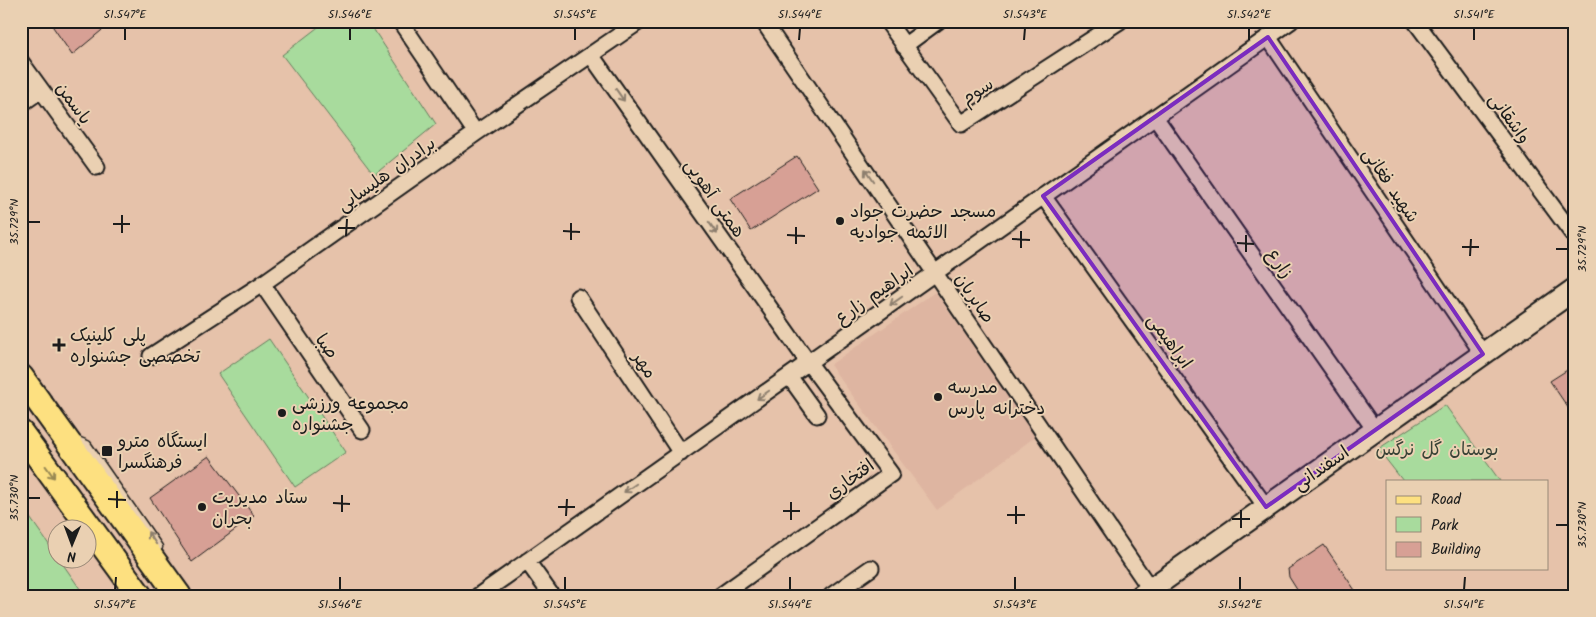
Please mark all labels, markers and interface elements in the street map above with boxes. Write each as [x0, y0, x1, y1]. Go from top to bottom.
text: 51.547°E [104, 5, 147, 24]
text: 51.546°E [328, 5, 373, 24]
text: 51.545°E [553, 5, 598, 24]
text: 51.544°E [778, 5, 823, 24]
text: 51.543°E [1003, 5, 1048, 24]
text: 51.542°E [1227, 5, 1272, 24]
text: 51.541°E [1454, 5, 1495, 24]
street label: سوم [956, 71, 1000, 114]
street label: یاسمن [47, 76, 98, 132]
street label: واشقانی [1480, 87, 1537, 151]
one-way arrow [615, 88, 625, 102]
street label: برادران هلیسایی [331, 130, 442, 220]
street label: شهید فغانی [1354, 142, 1426, 229]
street label: همتی آهویی [676, 153, 752, 245]
one-way arrow [864, 168, 874, 182]
place label: مسجد حضرت جواد الائمه جوادیه [850, 198, 996, 248]
text: 35.729°N [5, 199, 24, 245]
marker: مسجد حضرت جواد الائمه جوادیه [834, 215, 846, 227]
one-way arrow [708, 220, 718, 234]
text: 35.729°N [1573, 226, 1592, 272]
street label: زارع [1258, 243, 1300, 285]
street label: ابراهیم زارع [829, 257, 920, 333]
street label: صابریان [946, 268, 1001, 330]
one-way arrow [889, 296, 903, 306]
street label: ابراهیمی [1139, 308, 1199, 376]
place label: پلی کلینیک تخصصی جشنواره [70, 322, 201, 372]
street label: صبا [307, 328, 345, 366]
marker: پلی کلینیک تخصصی جشنواره [52, 338, 66, 352]
street label: مهر [623, 345, 663, 385]
place label: مدرسه دخترانه پارس [948, 374, 1045, 424]
place label: مجموعه ورزشی جشنواره [292, 390, 409, 440]
one-way arrow [756, 390, 770, 400]
marker: مدرسه دخترانه پارس [932, 391, 944, 403]
marker: مجموعه ورزشی جشنواره [276, 407, 288, 419]
place label: ایستگاه مترو فرهنگسرا [116, 428, 207, 478]
park label: بوستان گل نرگس [1375, 436, 1499, 465]
street label: اسفندانی [1288, 439, 1356, 499]
marker: ایستگاه مترو فرهنگسرا [100, 444, 114, 458]
street label: افتخاری [820, 452, 881, 508]
one-way arrow [45, 465, 55, 479]
text: 35.730°N [5, 475, 24, 521]
legend [1386, 480, 1548, 570]
one-way arrow [624, 483, 638, 493]
place label: ستاد مدیریت بحران [212, 484, 308, 534]
text: Road [1431, 488, 1462, 512]
marker: ستاد مدیریت بحران [196, 501, 208, 513]
text: 35.730°N [1573, 502, 1592, 548]
text: Park [1431, 514, 1459, 538]
north arrow [48, 520, 98, 570]
one-way arrow [147, 531, 157, 545]
text: Building [1431, 538, 1481, 562]
text: N [67, 545, 76, 567]
text: 51.547°E [94, 595, 137, 614]
text: 51.546°E [318, 595, 363, 614]
text: 51.545°E [543, 595, 588, 614]
text: 51.544°E [768, 595, 813, 614]
text: 51.543°E [993, 595, 1038, 614]
text: 51.542°E [1218, 595, 1263, 614]
text: 51.541°E [1444, 595, 1485, 614]

